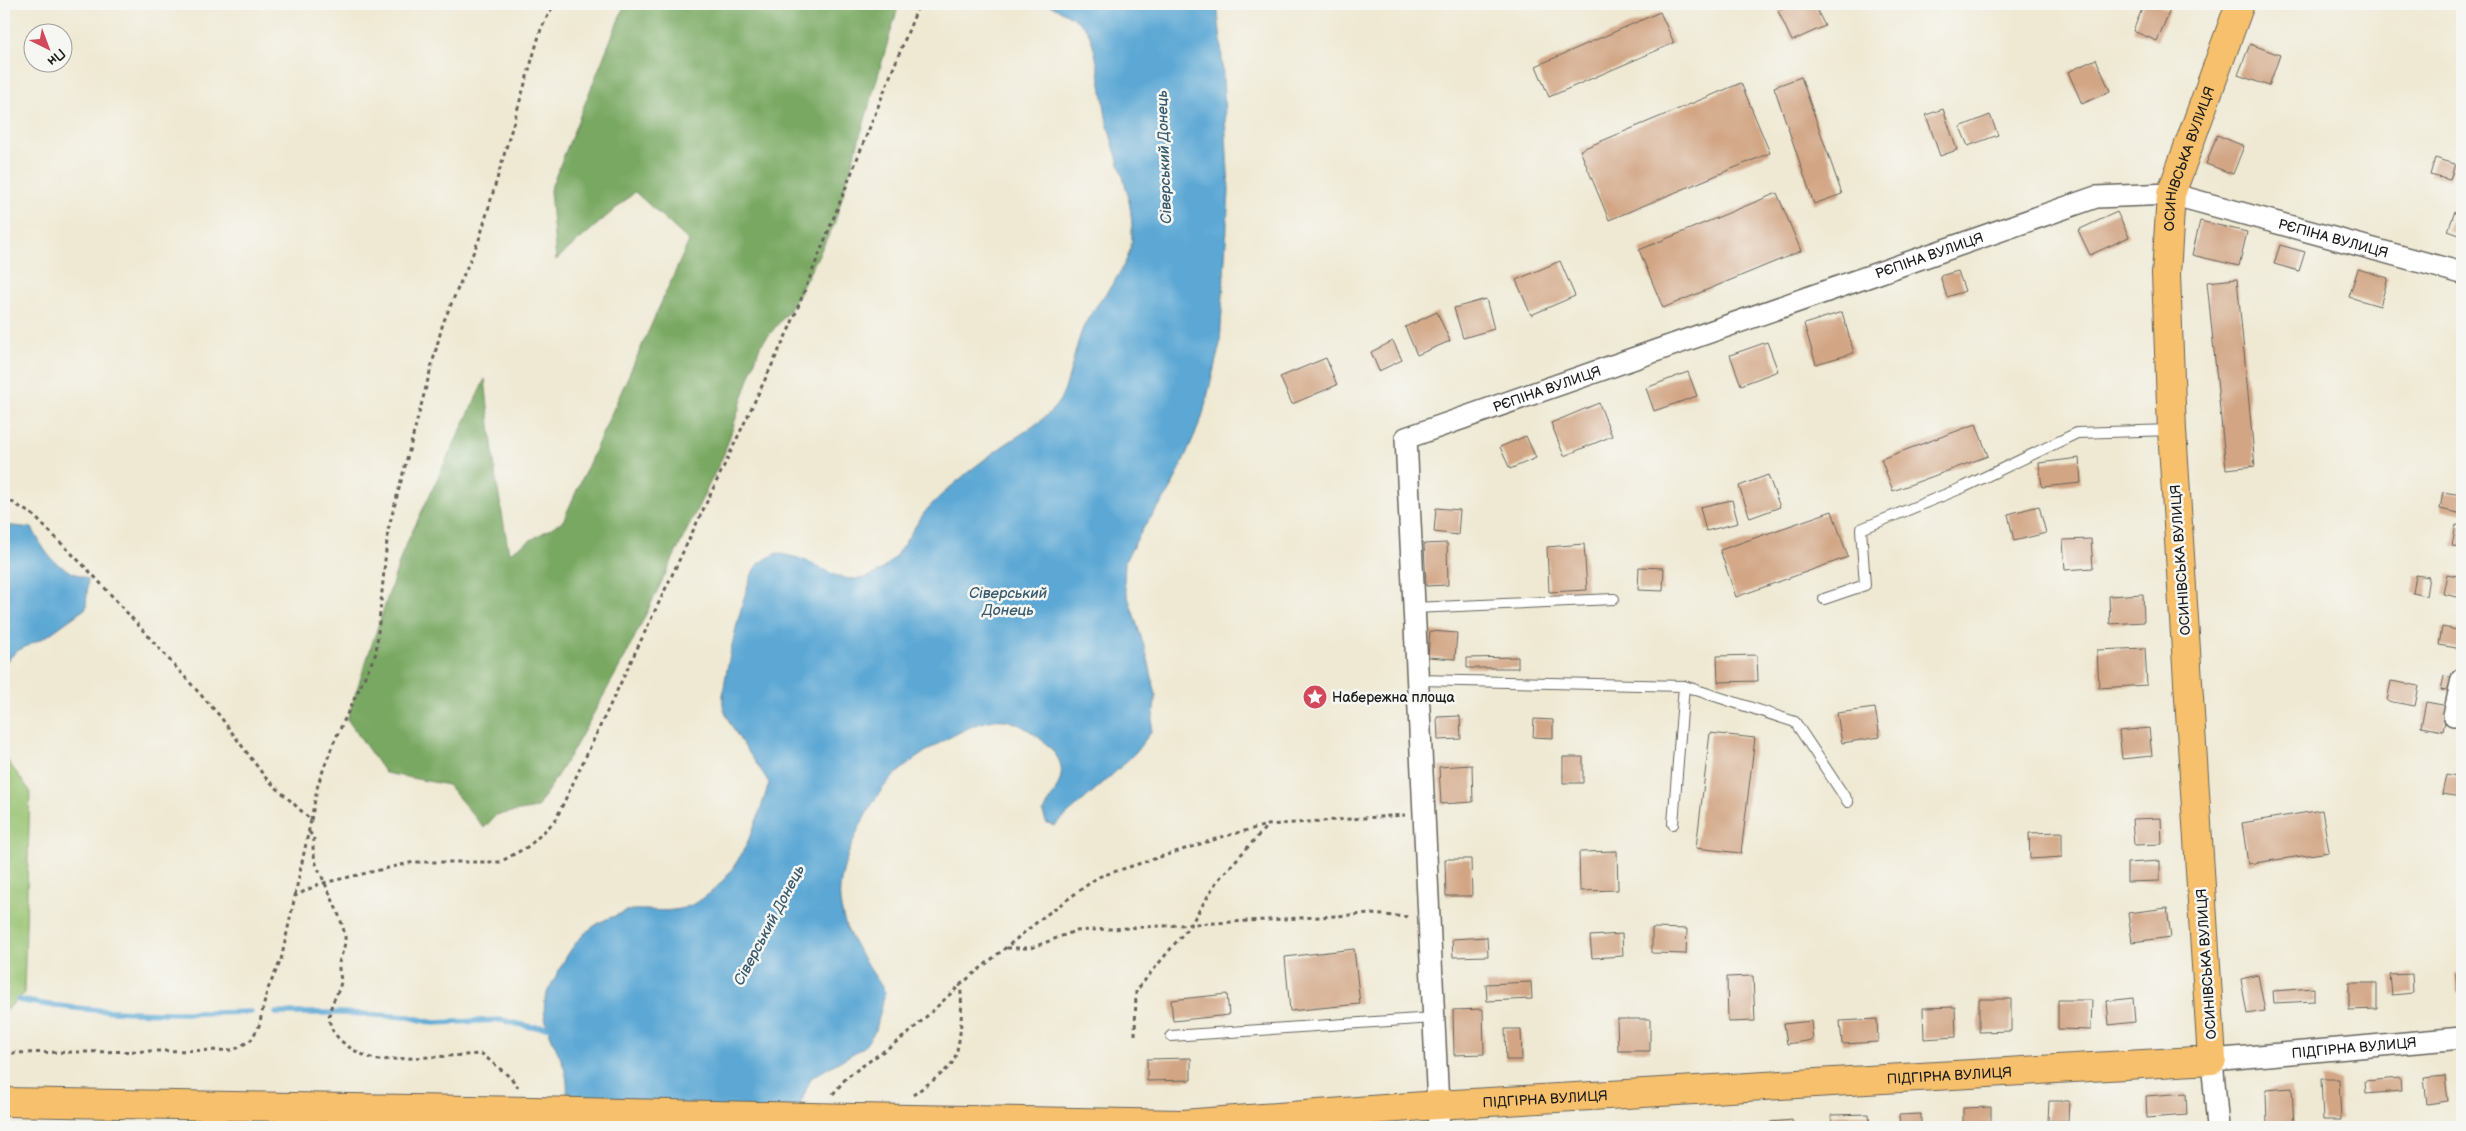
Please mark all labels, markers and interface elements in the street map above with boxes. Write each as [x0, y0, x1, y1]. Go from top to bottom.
north arrow [22, 22, 72, 72]
text: Пн [44, 45, 69, 70]
street label: ОСИНІВСЬКА ВУЛИЦЯ [2161, 84, 2218, 232]
water label: Сіверський Донець [1153, 90, 1176, 224]
street label: РЄПІНА ВУЛИЦЯ [2276, 216, 2390, 262]
street label: РЄПІНА ВУЛИЦЯ [1873, 229, 1986, 282]
street label: РЄПІНА ВУЛИЦЯ [1491, 363, 1603, 416]
street label: ОСИНІВСЬКА ВУЛИЦЯ [2167, 484, 2194, 636]
water label: Сіверський Донець [969, 584, 1048, 620]
place icon: Набережна площа [1302, 684, 1328, 710]
place label: Набережна площа [1332, 689, 1455, 706]
water label: Сіверський Донець [730, 862, 809, 989]
street label: ОСИНІВСЬКА ВУЛИЦЯ [2193, 888, 2220, 1040]
street label: ПІДГІРНА ВУЛИЦЯ [2291, 1034, 2417, 1062]
street label: ПІДГІРНА ВУЛИЦЯ [1886, 1064, 2013, 1088]
street label: ПІДГІРНА ВУЛИЦЯ [1482, 1087, 1608, 1111]

